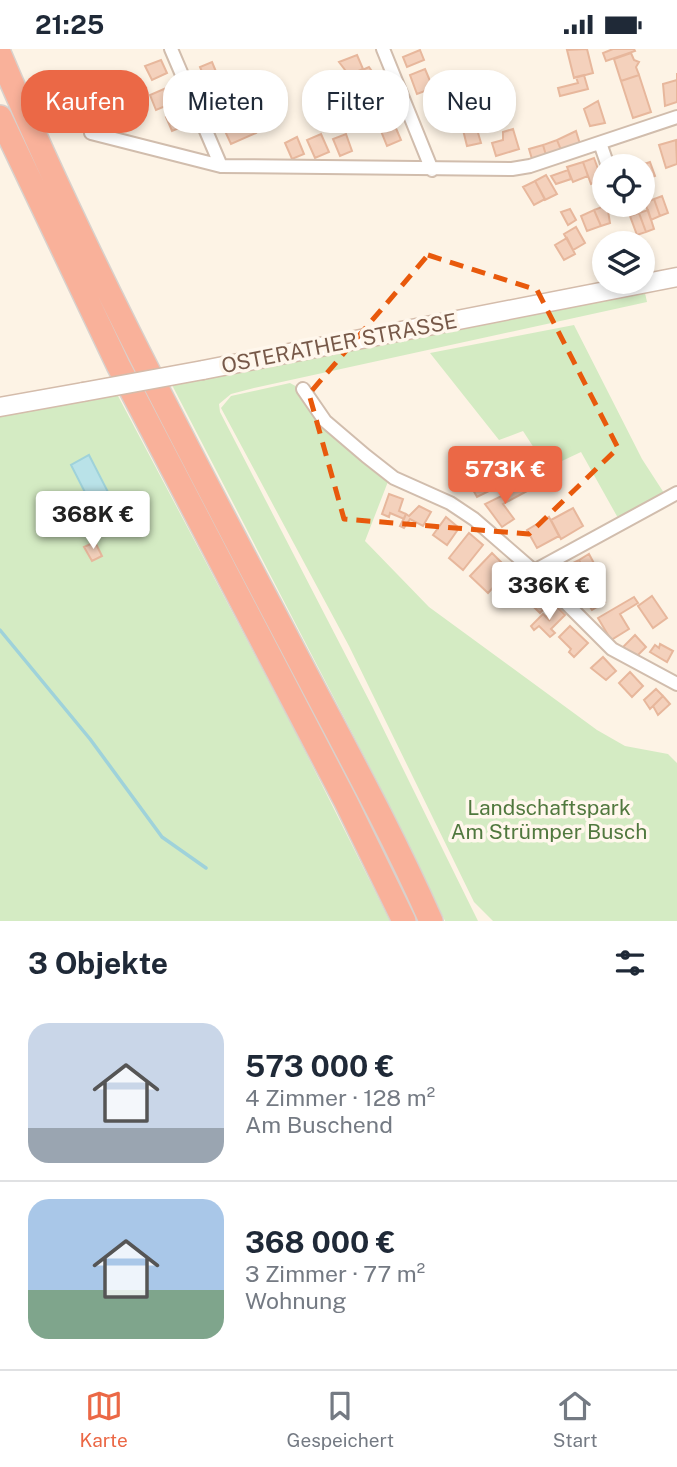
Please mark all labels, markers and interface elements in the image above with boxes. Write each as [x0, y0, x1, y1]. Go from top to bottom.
text: 21:25 [35, 9, 104, 40]
chip: Kaufen [21, 70, 149, 133]
chip: Mieten [163, 70, 288, 133]
chip: Filter [302, 70, 409, 133]
chip: Neu [423, 70, 516, 133]
map controls [592, 154, 655, 294]
button: locate [592, 154, 655, 217]
button: layers [592, 231, 655, 294]
street label: OSTERATHER STRASSE [219, 308, 459, 378]
pin: 573K € [448, 447, 562, 506]
text: 573K € [464, 455, 546, 482]
pin: 368K € [36, 491, 150, 551]
text: 368K € [52, 500, 134, 527]
pin: 336K € [492, 563, 606, 622]
text: 336K € [508, 571, 590, 598]
park label: Landschaftspark Am Strümper Busch [451, 795, 647, 844]
icon: filters [611, 944, 649, 982]
text: 3 Objekte [28, 945, 168, 981]
text: 573 000 € [245, 1048, 395, 1084]
icon: home [84, 1051, 168, 1135]
text: 4 Zimmer · 128 m² [245, 1084, 435, 1111]
text: Am Buschend [245, 1111, 393, 1138]
text: 368 000 € [245, 1224, 396, 1260]
icon: home [84, 1227, 168, 1311]
text: 3 Zimmer · 77 m² [245, 1260, 425, 1287]
text: Wohnung [245, 1287, 347, 1314]
tab: Karte [79, 1387, 128, 1451]
tab: Gespeichert [287, 1387, 394, 1451]
tab: Start [553, 1387, 598, 1451]

